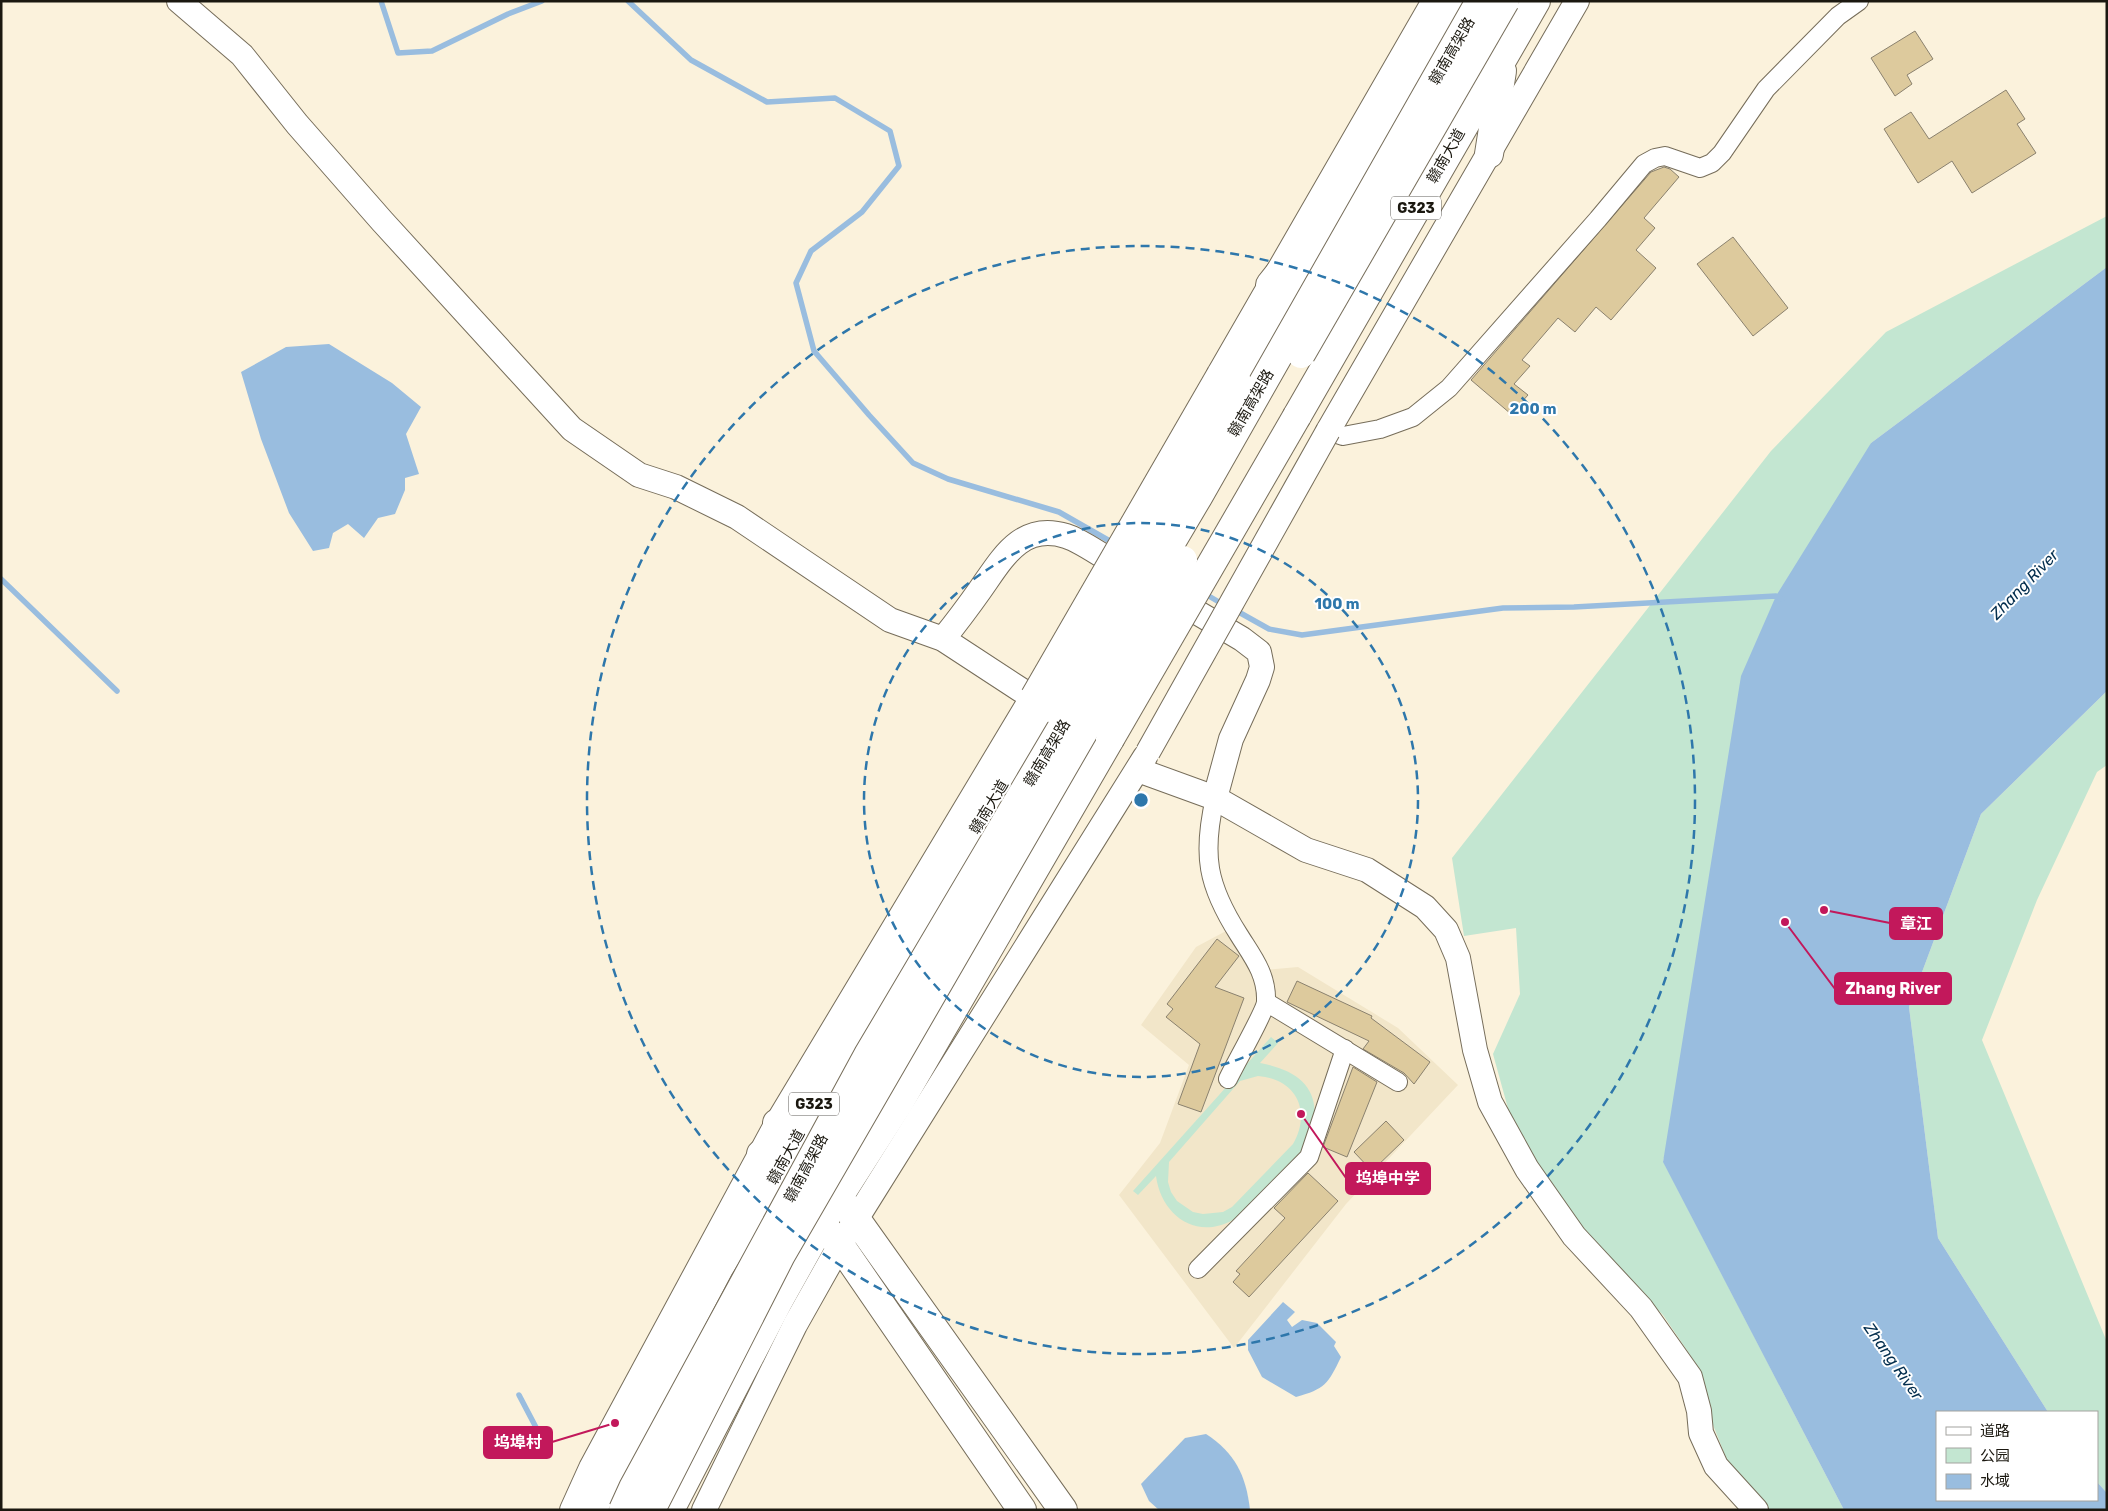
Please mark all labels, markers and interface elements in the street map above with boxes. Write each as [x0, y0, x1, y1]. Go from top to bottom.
street label: 赣南高架路 [1425, 14, 1479, 88]
street label: 赣南大道 [1423, 126, 1469, 186]
road number: G323 [1391, 197, 1441, 220]
street label: 赣南高架路 [1224, 366, 1278, 440]
text: 200 m [1509, 400, 1557, 418]
water label: Zhang River [1986, 545, 2063, 624]
text: 100 m [1315, 595, 1359, 613]
street label: 赣南高架路 [1020, 716, 1074, 790]
street label: 赣南大道 [966, 777, 1012, 837]
centre of rings [1132, 791, 1150, 809]
callout: 章江 [1890, 908, 1942, 939]
text: 章江 [1900, 914, 1932, 933]
callout: Zhang River [1835, 973, 1951, 1004]
text: Zhang River [1845, 979, 1942, 998]
road number: G323 [789, 1092, 839, 1116]
street label: 赣南大道 [764, 1126, 808, 1188]
street label: 赣南高架路 [780, 1131, 832, 1205]
callout: 坞埠中学 [1346, 1163, 1430, 1194]
text: 坞埠中学 [1356, 1169, 1420, 1188]
water label: Zhang River [1859, 1318, 1928, 1404]
legend [1936, 1411, 2098, 1501]
text: 道路 [1980, 1422, 2010, 1440]
callout: 坞埠村 [484, 1427, 552, 1458]
text: 坞埠村 [494, 1433, 542, 1452]
text: 公园 [1980, 1447, 2010, 1465]
text: 水域 [1980, 1472, 2010, 1490]

